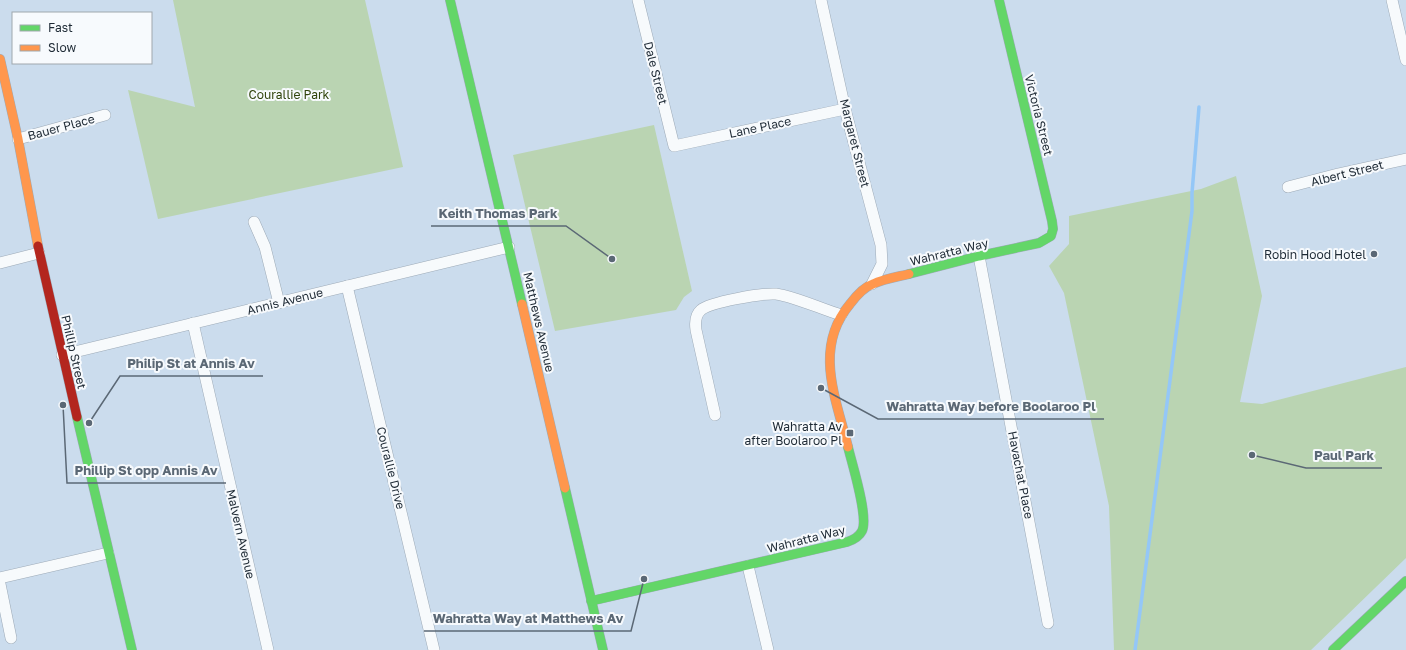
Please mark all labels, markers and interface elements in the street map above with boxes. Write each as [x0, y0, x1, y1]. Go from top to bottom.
legend [12, 12, 152, 64]
text: Fast [48, 20, 73, 35]
text: Slow [48, 40, 76, 55]
street label: Dale Street [641, 40, 671, 106]
street label: Victoria Street [1022, 73, 1056, 157]
park label: Courallie Park [249, 87, 330, 102]
street label: Margaret Street [837, 97, 873, 189]
street label: Bauer Place [26, 111, 96, 143]
street label: Lane Place [728, 113, 792, 141]
street label: Albert Street [1309, 157, 1385, 189]
callout: Keith Thomas Park [431, 201, 566, 226]
text: Keith Thomas Park [439, 205, 558, 221]
street label: Wahratta Way [908, 235, 990, 269]
place label: Robin Hood Hotel [1264, 247, 1366, 262]
marker: Robin Hood Hotel [1369, 249, 1379, 259]
street label: Matthews Avenue [520, 271, 558, 373]
street label: Annis Avenue [245, 284, 325, 318]
street label: Phillip Street [58, 314, 90, 391]
callout: Philip St at Annis Av [120, 351, 263, 376]
text: Philip St at Annis Av [127, 355, 255, 371]
callout: Wahratta Way before Boolaroo Pl [878, 394, 1104, 419]
text: Wahratta Way before Boolaroo Pl [886, 398, 1096, 414]
place label: Wahratta Av after Boolaroo Pl [745, 419, 842, 448]
street label: Courallie Drive [373, 425, 409, 511]
marker: Wahratta Av after Boolaroo Pl [845, 428, 855, 438]
street label: Havachat Place [1005, 430, 1037, 520]
callout: Paul Park [1306, 443, 1382, 468]
text: Paul Park [1314, 447, 1374, 463]
callout: Phillip St opp Annis Av [67, 458, 226, 483]
text: Phillip St opp Annis Av [74, 462, 218, 478]
street label: Malvern Avenue [223, 488, 259, 580]
street label: Wahratta Way [765, 522, 847, 556]
callout: Wahratta Way at Matthews Av [424, 606, 631, 631]
text: Wahratta Way at Matthews Av [433, 610, 623, 626]

